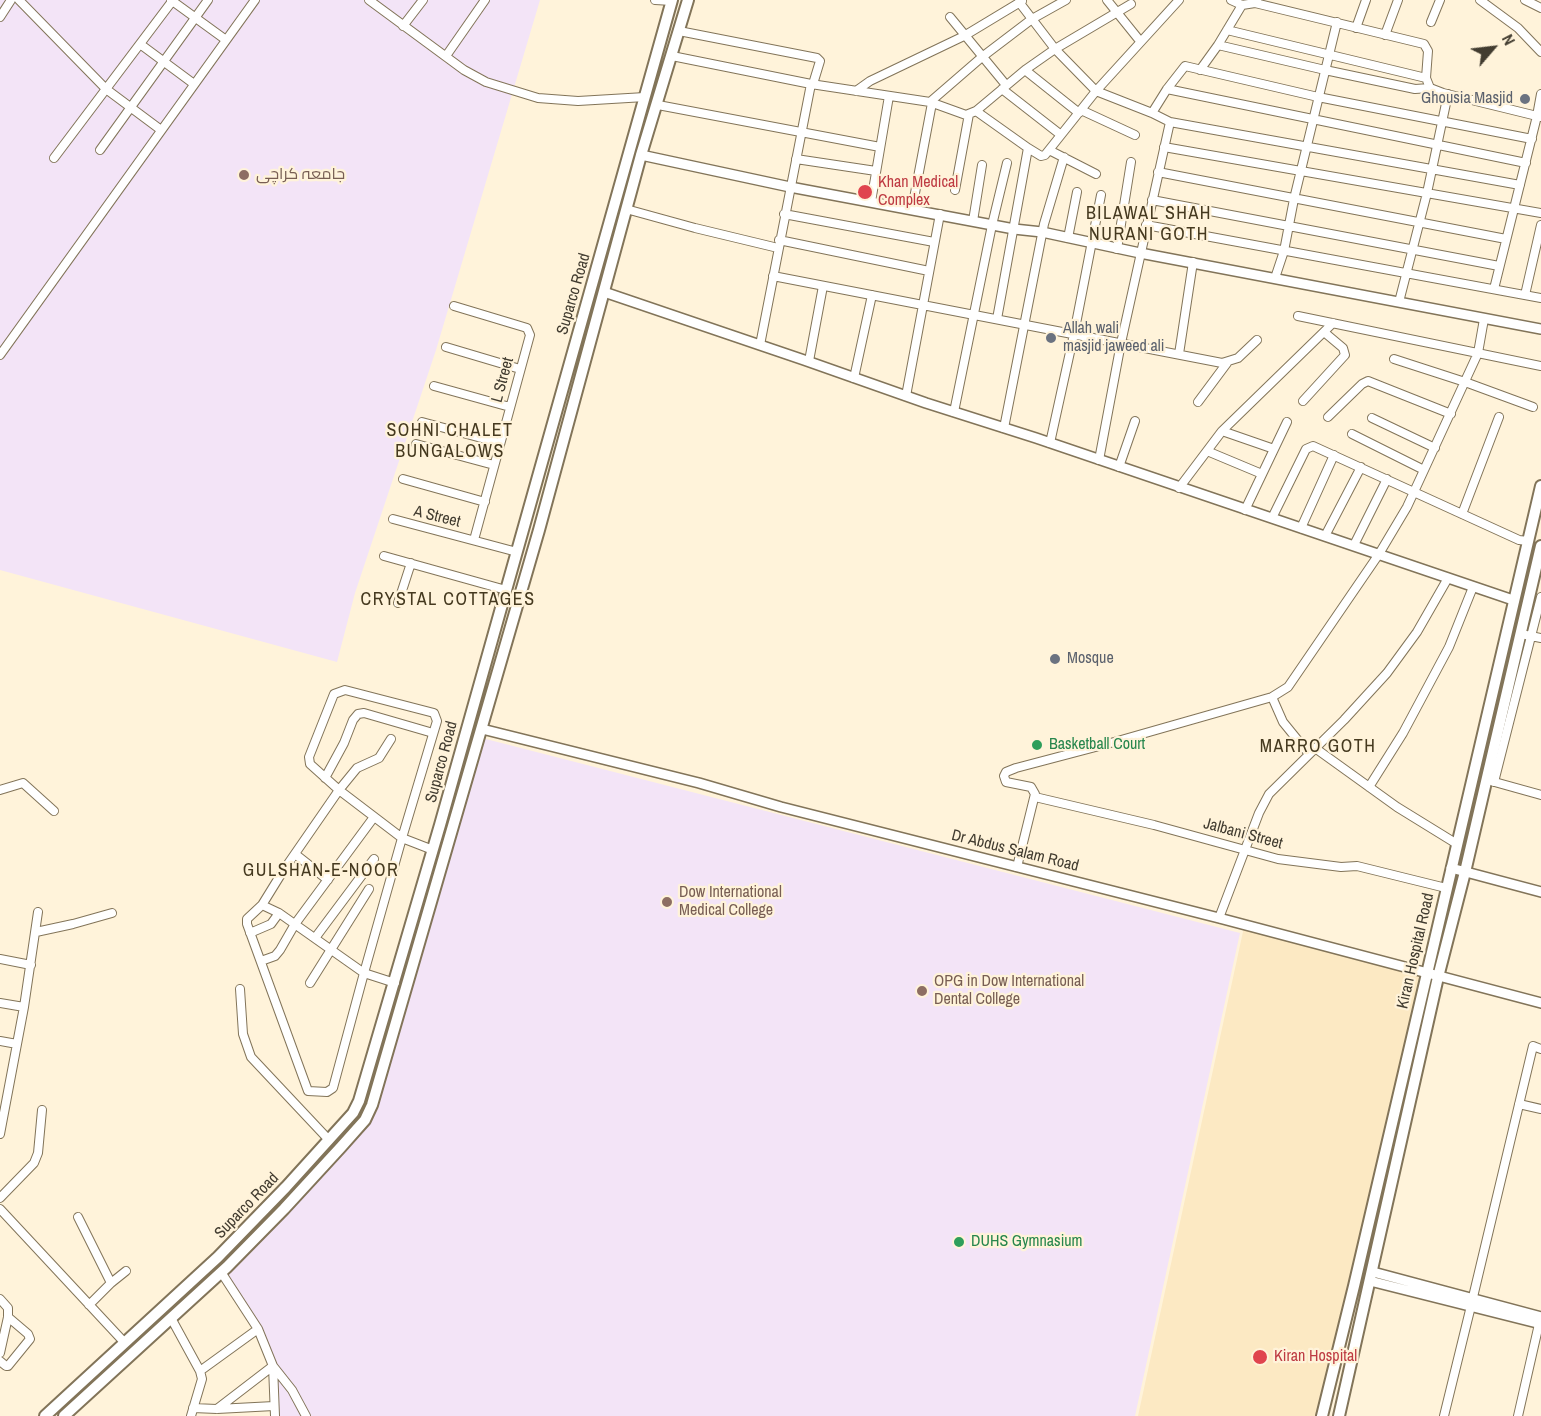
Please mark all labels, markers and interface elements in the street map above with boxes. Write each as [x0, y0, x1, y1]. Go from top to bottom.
north arrow [1463, 18, 1523, 78]
text: N [1497, 30, 1521, 49]
place label: Ghousia Masjid [1421, 89, 1513, 109]
marker: Ghousia Masjid [1518, 92, 1532, 106]
place label: جامعہ کراچی [256, 165, 345, 185]
marker: جامعہ کراچی [237, 168, 251, 182]
place label: Khan Medical Complex [878, 173, 958, 211]
marker: Khan Medical Complex [856, 183, 874, 201]
district label: BILAWAL SHAH NURANI GOTH [1086, 203, 1212, 246]
street label: Suparco Road [553, 251, 595, 337]
place label: Allah wali masjid jaweed ali [1063, 319, 1164, 357]
marker: Allah wali masjid jaweed ali [1044, 331, 1058, 345]
street label: L Street [488, 355, 518, 405]
district label: SOHNI CHALET BUNGALOWS [386, 420, 514, 462]
street label: A Street [412, 502, 462, 532]
district label: CRYSTAL COTTAGES [361, 589, 535, 611]
place label: Mosque [1067, 649, 1114, 669]
marker: Mosque [1048, 652, 1062, 666]
street label: Suparco Road [422, 719, 462, 805]
place label: Basketball Court [1049, 735, 1145, 755]
district label: MARRO GOTH [1260, 736, 1376, 758]
marker: Basketball Court [1030, 738, 1044, 752]
street label: Jalbani Street [1201, 814, 1285, 854]
street label: Dr Abdus Salam Road [949, 826, 1081, 876]
district label: GULSHAN-E-NOOR [243, 860, 399, 882]
place label: Dow International Medical College [679, 883, 782, 921]
street label: Kiran Hospital Road [1393, 891, 1439, 1011]
marker: Dow International Medical College [660, 895, 674, 909]
place label: OPG in Dow International Dental College [934, 972, 1084, 1010]
marker: OPG in Dow International Dental College [915, 984, 929, 998]
street label: Suparco Road [211, 1169, 283, 1243]
place label: DUHS Gymnasium [971, 1232, 1083, 1252]
marker: DUHS Gymnasium [952, 1235, 966, 1249]
place label: Kiran Hospital [1274, 1347, 1357, 1367]
marker: Kiran Hospital [1251, 1348, 1269, 1366]

